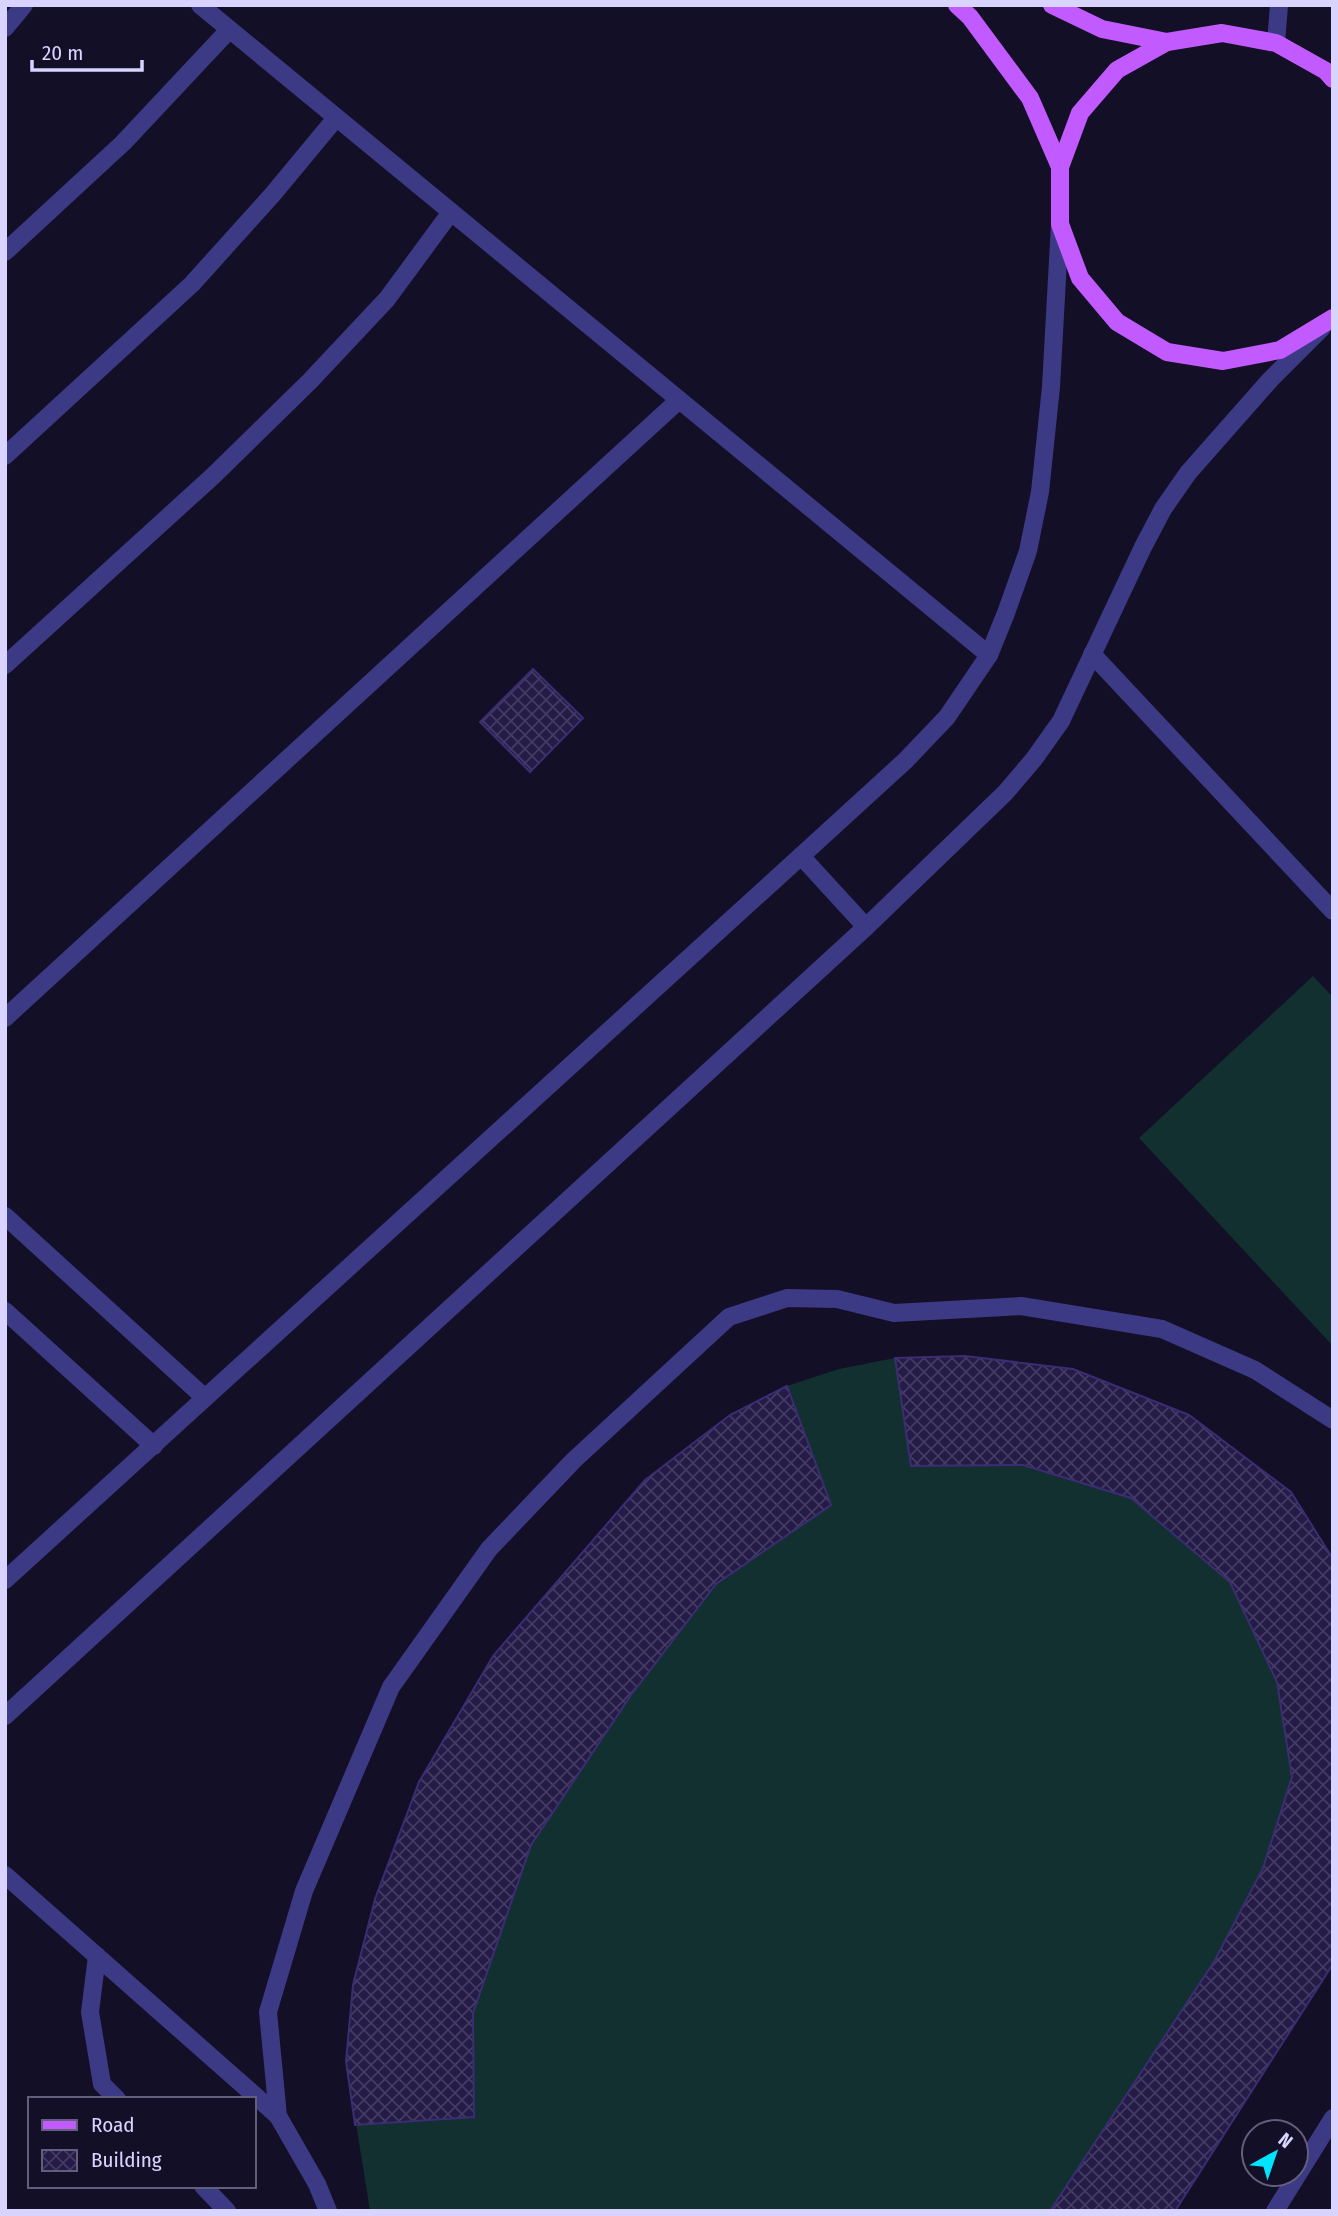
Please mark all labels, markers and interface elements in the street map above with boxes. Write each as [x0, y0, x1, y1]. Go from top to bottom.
scale bar [32, 28, 142, 72]
text: 20 m [42, 40, 83, 66]
legend [28, 2097, 256, 2188]
text: Road [91, 2112, 135, 2138]
north arrow [1240, 2118, 1310, 2188]
text: N [1274, 2128, 1297, 2153]
text: Building [91, 2147, 162, 2173]

